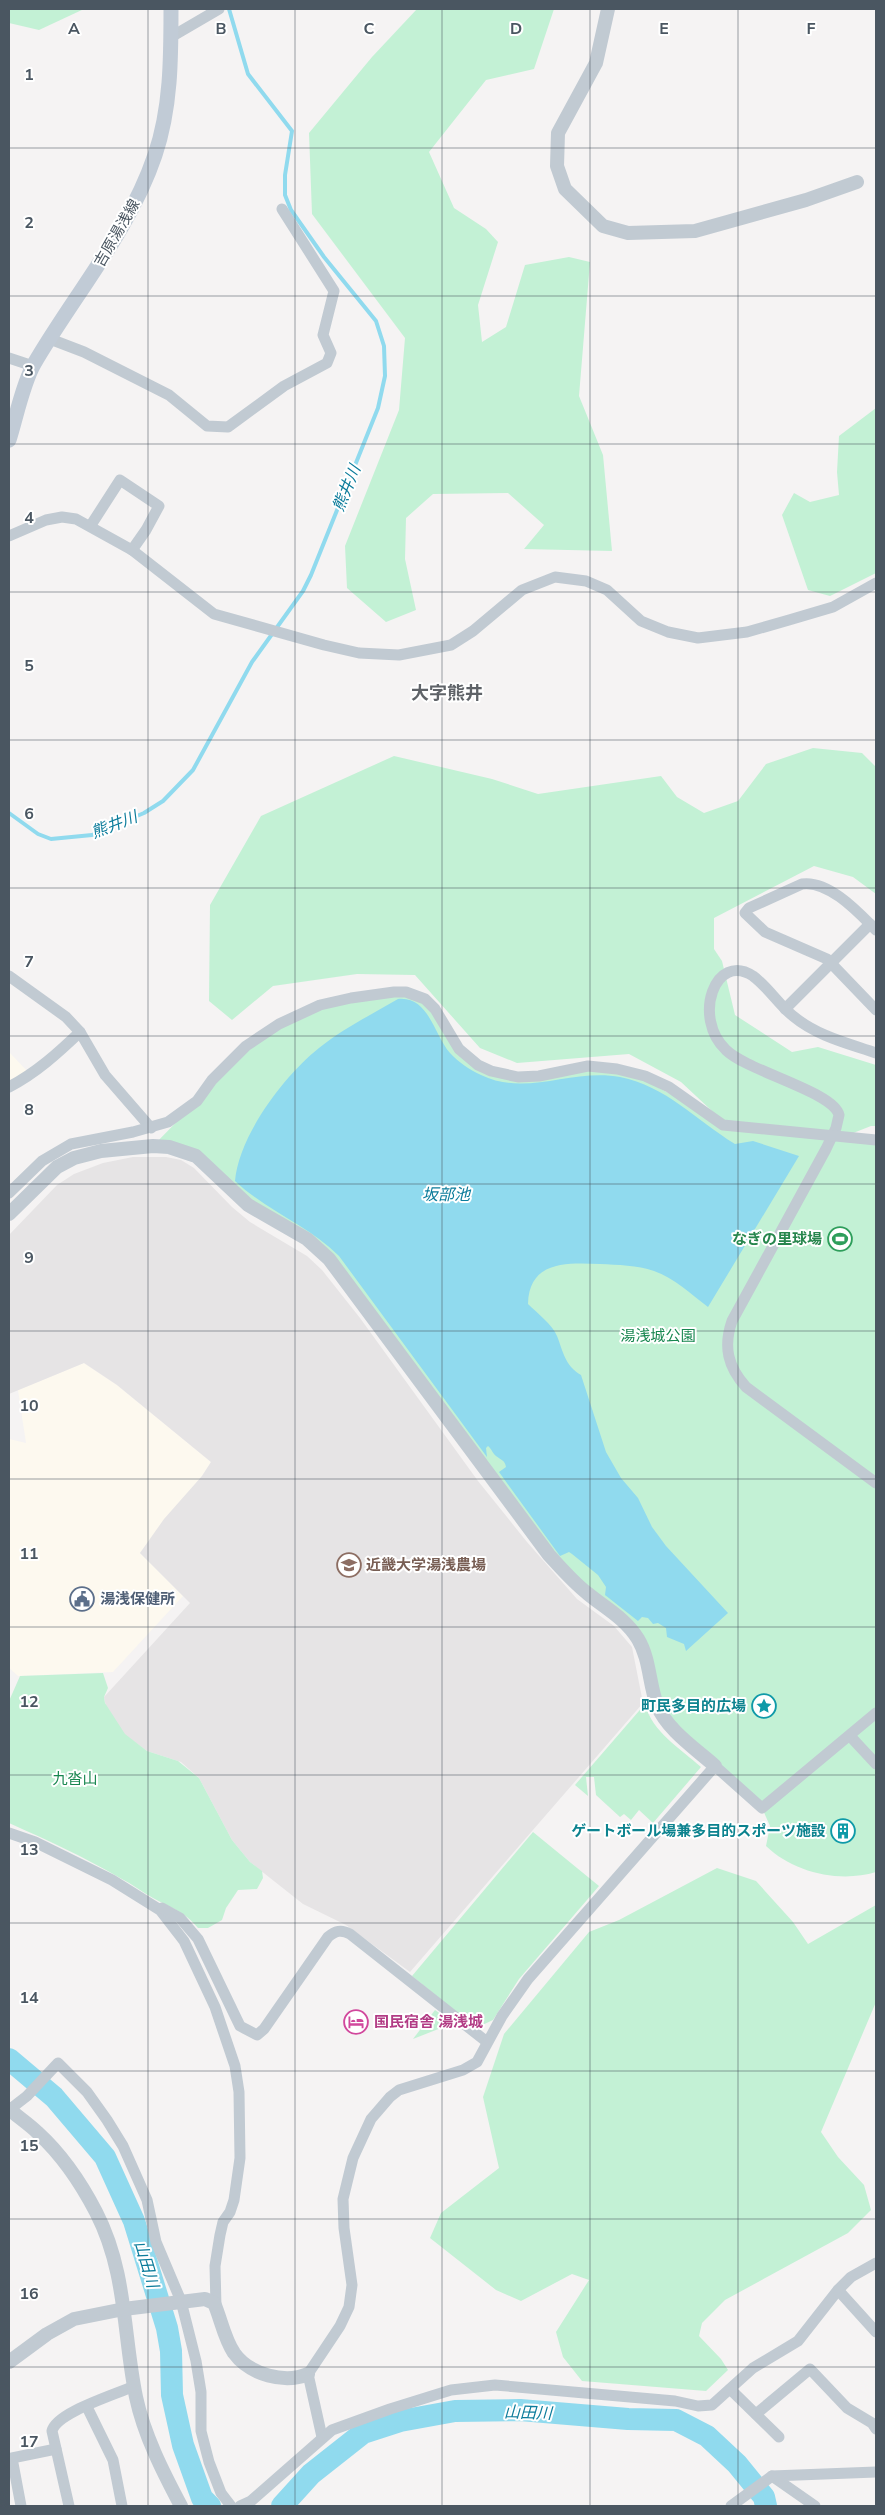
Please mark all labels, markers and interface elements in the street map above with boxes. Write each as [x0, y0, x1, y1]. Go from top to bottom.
text: A [68, 18, 80, 40]
text: B [215, 18, 227, 40]
text: C [364, 18, 375, 40]
text: D [510, 18, 522, 40]
text: E [659, 18, 669, 40]
text: F [807, 18, 816, 40]
text: 1 [24, 64, 34, 86]
street label: 吉原湯浅線 [90, 196, 144, 270]
text: 2 [24, 212, 34, 234]
text: 3 [24, 360, 34, 382]
water label: 熊井川 [328, 460, 367, 515]
text: 4 [24, 507, 34, 529]
text: 5 [24, 655, 34, 677]
district label: 大字熊井 [411, 681, 483, 705]
text: 6 [24, 803, 34, 825]
water label: 熊井川 [88, 805, 143, 844]
text: 7 [24, 951, 34, 973]
text: 8 [24, 1099, 34, 1121]
water label: 坂部池 [422, 1184, 472, 1206]
sports icon: なぎの里球場 [827, 1226, 853, 1252]
place label: なぎの里球場 [732, 1229, 822, 1249]
text: 9 [24, 1247, 34, 1269]
park label: 湯浅城公園 [620, 1326, 696, 1346]
text: 10 [19, 1395, 39, 1417]
text: 11 [19, 1543, 39, 1565]
school or university icon: 近畿大学湯浅農場 [336, 1552, 362, 1578]
place label: 近畿大学湯浅農場 [366, 1555, 486, 1575]
public building icon: 湯浅保健所 [69, 1586, 95, 1612]
place label: 湯浅保健所 [100, 1589, 175, 1609]
text: 12 [19, 1691, 39, 1713]
place icon: 町民多目的広場 [751, 1693, 777, 1719]
place label: 町民多目的広場 [641, 1696, 746, 1716]
park label: 九沓山 [52, 1769, 98, 1789]
building icon: ゲートボール場兼多目的スポーツ施設 [830, 1818, 856, 1844]
place label: ゲートボール場兼多目的スポーツ施設 [571, 1821, 826, 1841]
text: 13 [19, 1839, 39, 1861]
text: 14 [19, 1987, 39, 2009]
hotel icon: 国民宿舎 湯浅城 [343, 2009, 369, 2035]
place label: 国民宿舎 湯浅城 [374, 2012, 483, 2032]
text: 15 [19, 2135, 39, 2157]
water label: 山田川 [129, 2238, 164, 2292]
text: 16 [19, 2283, 39, 2305]
water label: 山田川 [504, 2401, 554, 2425]
text: 17 [19, 2431, 39, 2453]

